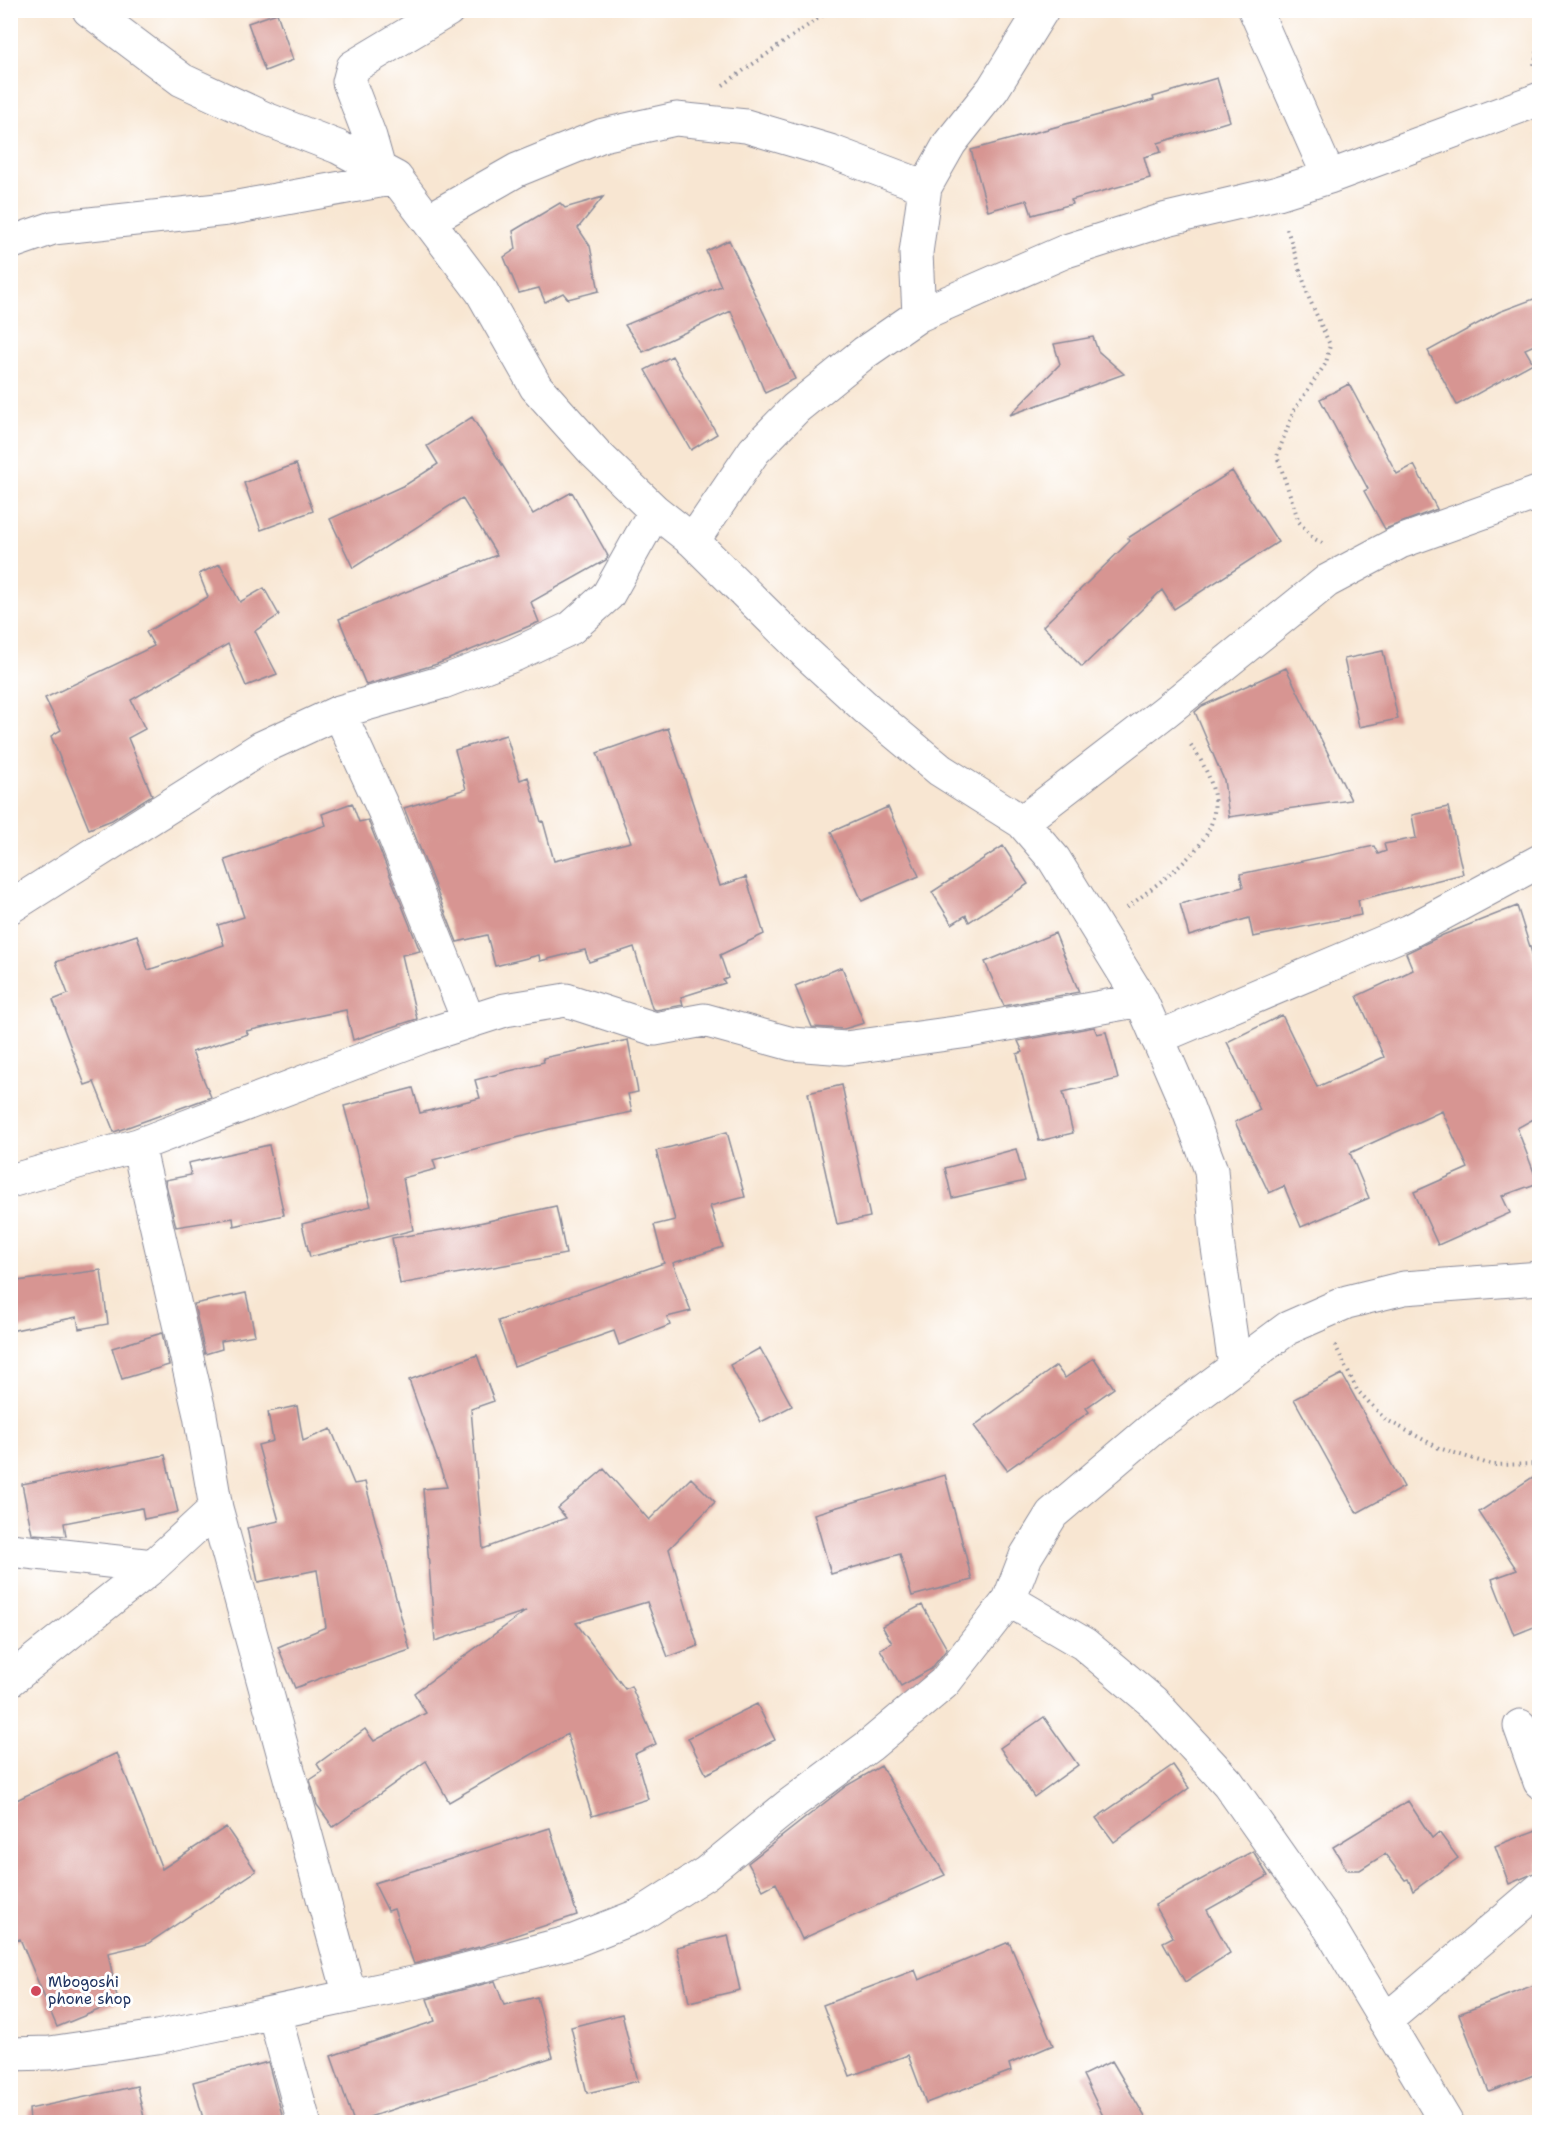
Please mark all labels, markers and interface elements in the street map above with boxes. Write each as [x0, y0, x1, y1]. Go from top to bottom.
place label: Mbogoshi phone shop [48, 1972, 131, 2009]
marker: Mbogoshi phone shop [29, 1984, 43, 1998]

